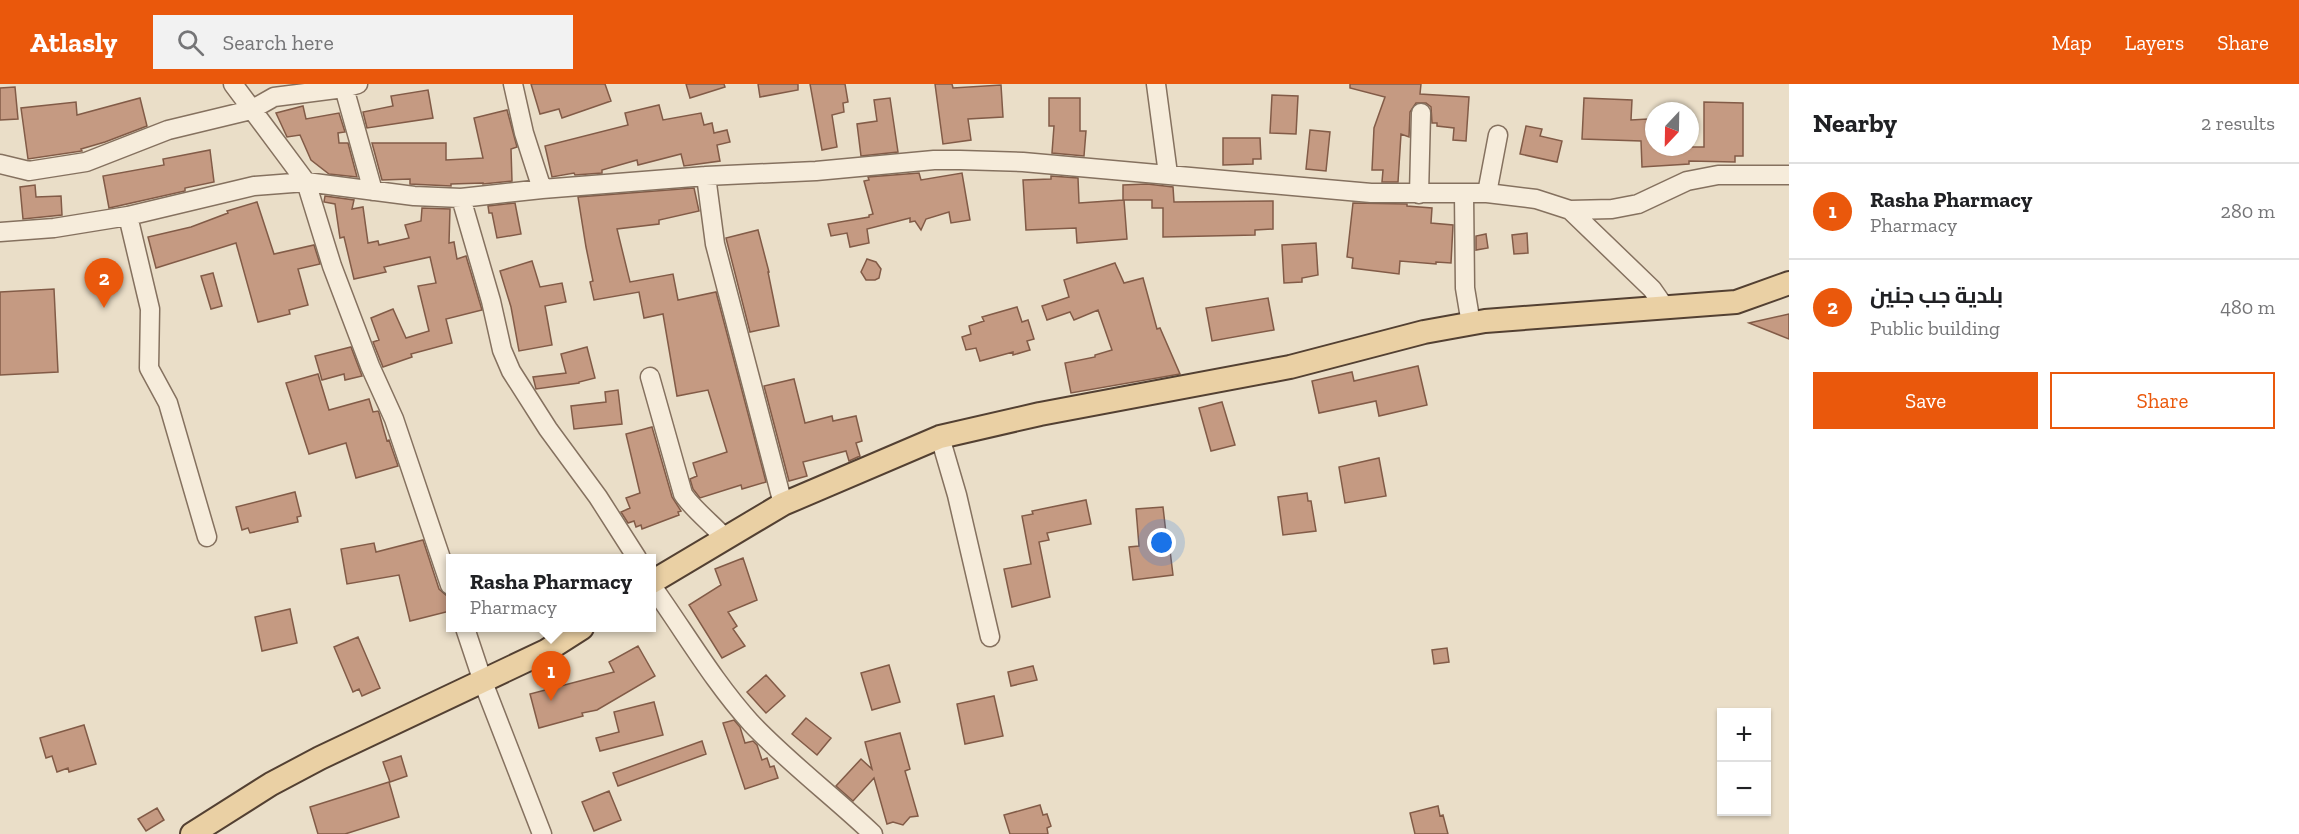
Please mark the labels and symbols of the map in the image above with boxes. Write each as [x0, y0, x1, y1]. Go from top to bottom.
north arrow [1645, 102, 1699, 156]
pin: 2 [84, 258, 124, 308]
your location [1147, 528, 1176, 557]
pin: 1 [532, 652, 570, 701]

